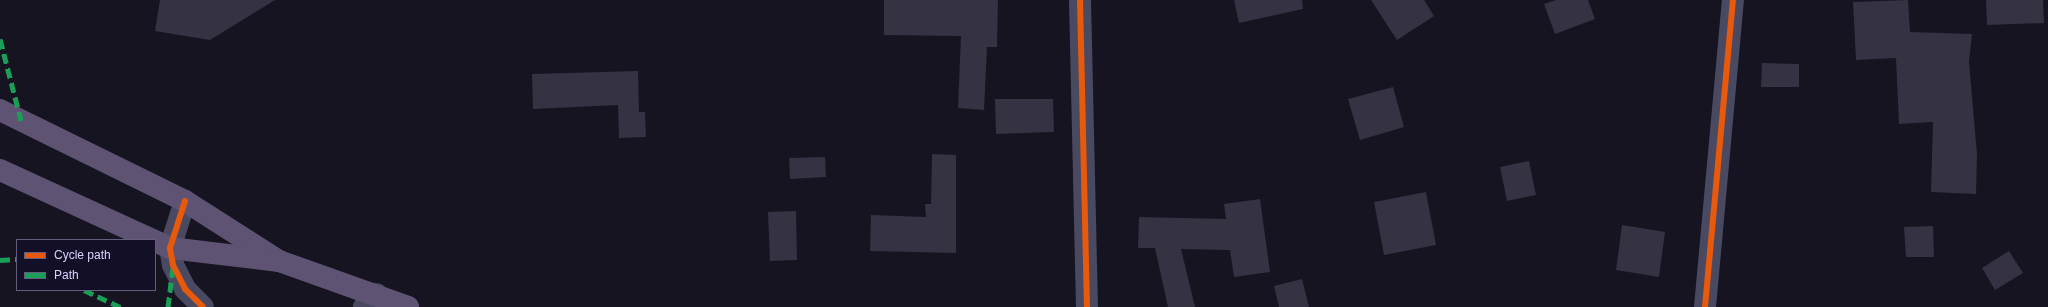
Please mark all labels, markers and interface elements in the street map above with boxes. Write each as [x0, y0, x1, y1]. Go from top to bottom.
legend [16, 239, 156, 291]
text: Cycle path [54, 248, 111, 262]
text: Path [54, 268, 79, 282]

